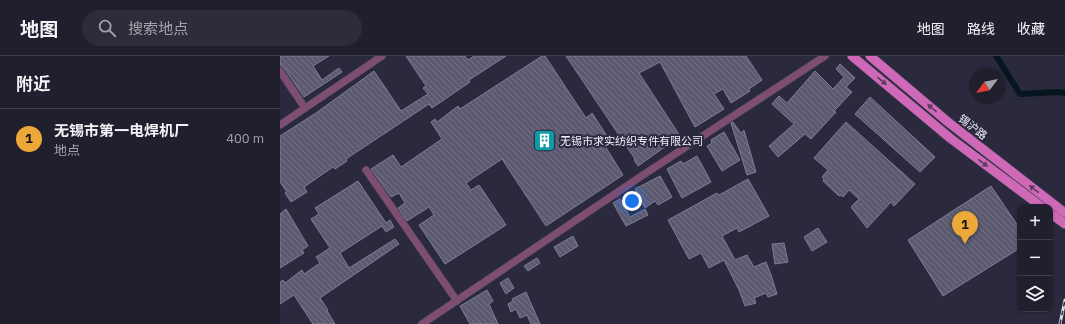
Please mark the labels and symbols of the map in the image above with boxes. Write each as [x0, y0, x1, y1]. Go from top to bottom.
north arrow [969, 68, 1005, 104]
one-way arrow [876, 77, 887, 86]
one-way arrow [927, 104, 937, 113]
street label: 锡沪路 [956, 111, 990, 143]
building icon: 无锡市求实纺织专件有限公司 [532, 128, 558, 154]
place label: 无锡市求实纺织专件有限公司 [560, 134, 703, 148]
one-way arrow [978, 159, 988, 167]
one-way arrow [1029, 184, 1040, 193]
your location [622, 191, 642, 211]
pin: 1 [952, 211, 978, 244]

